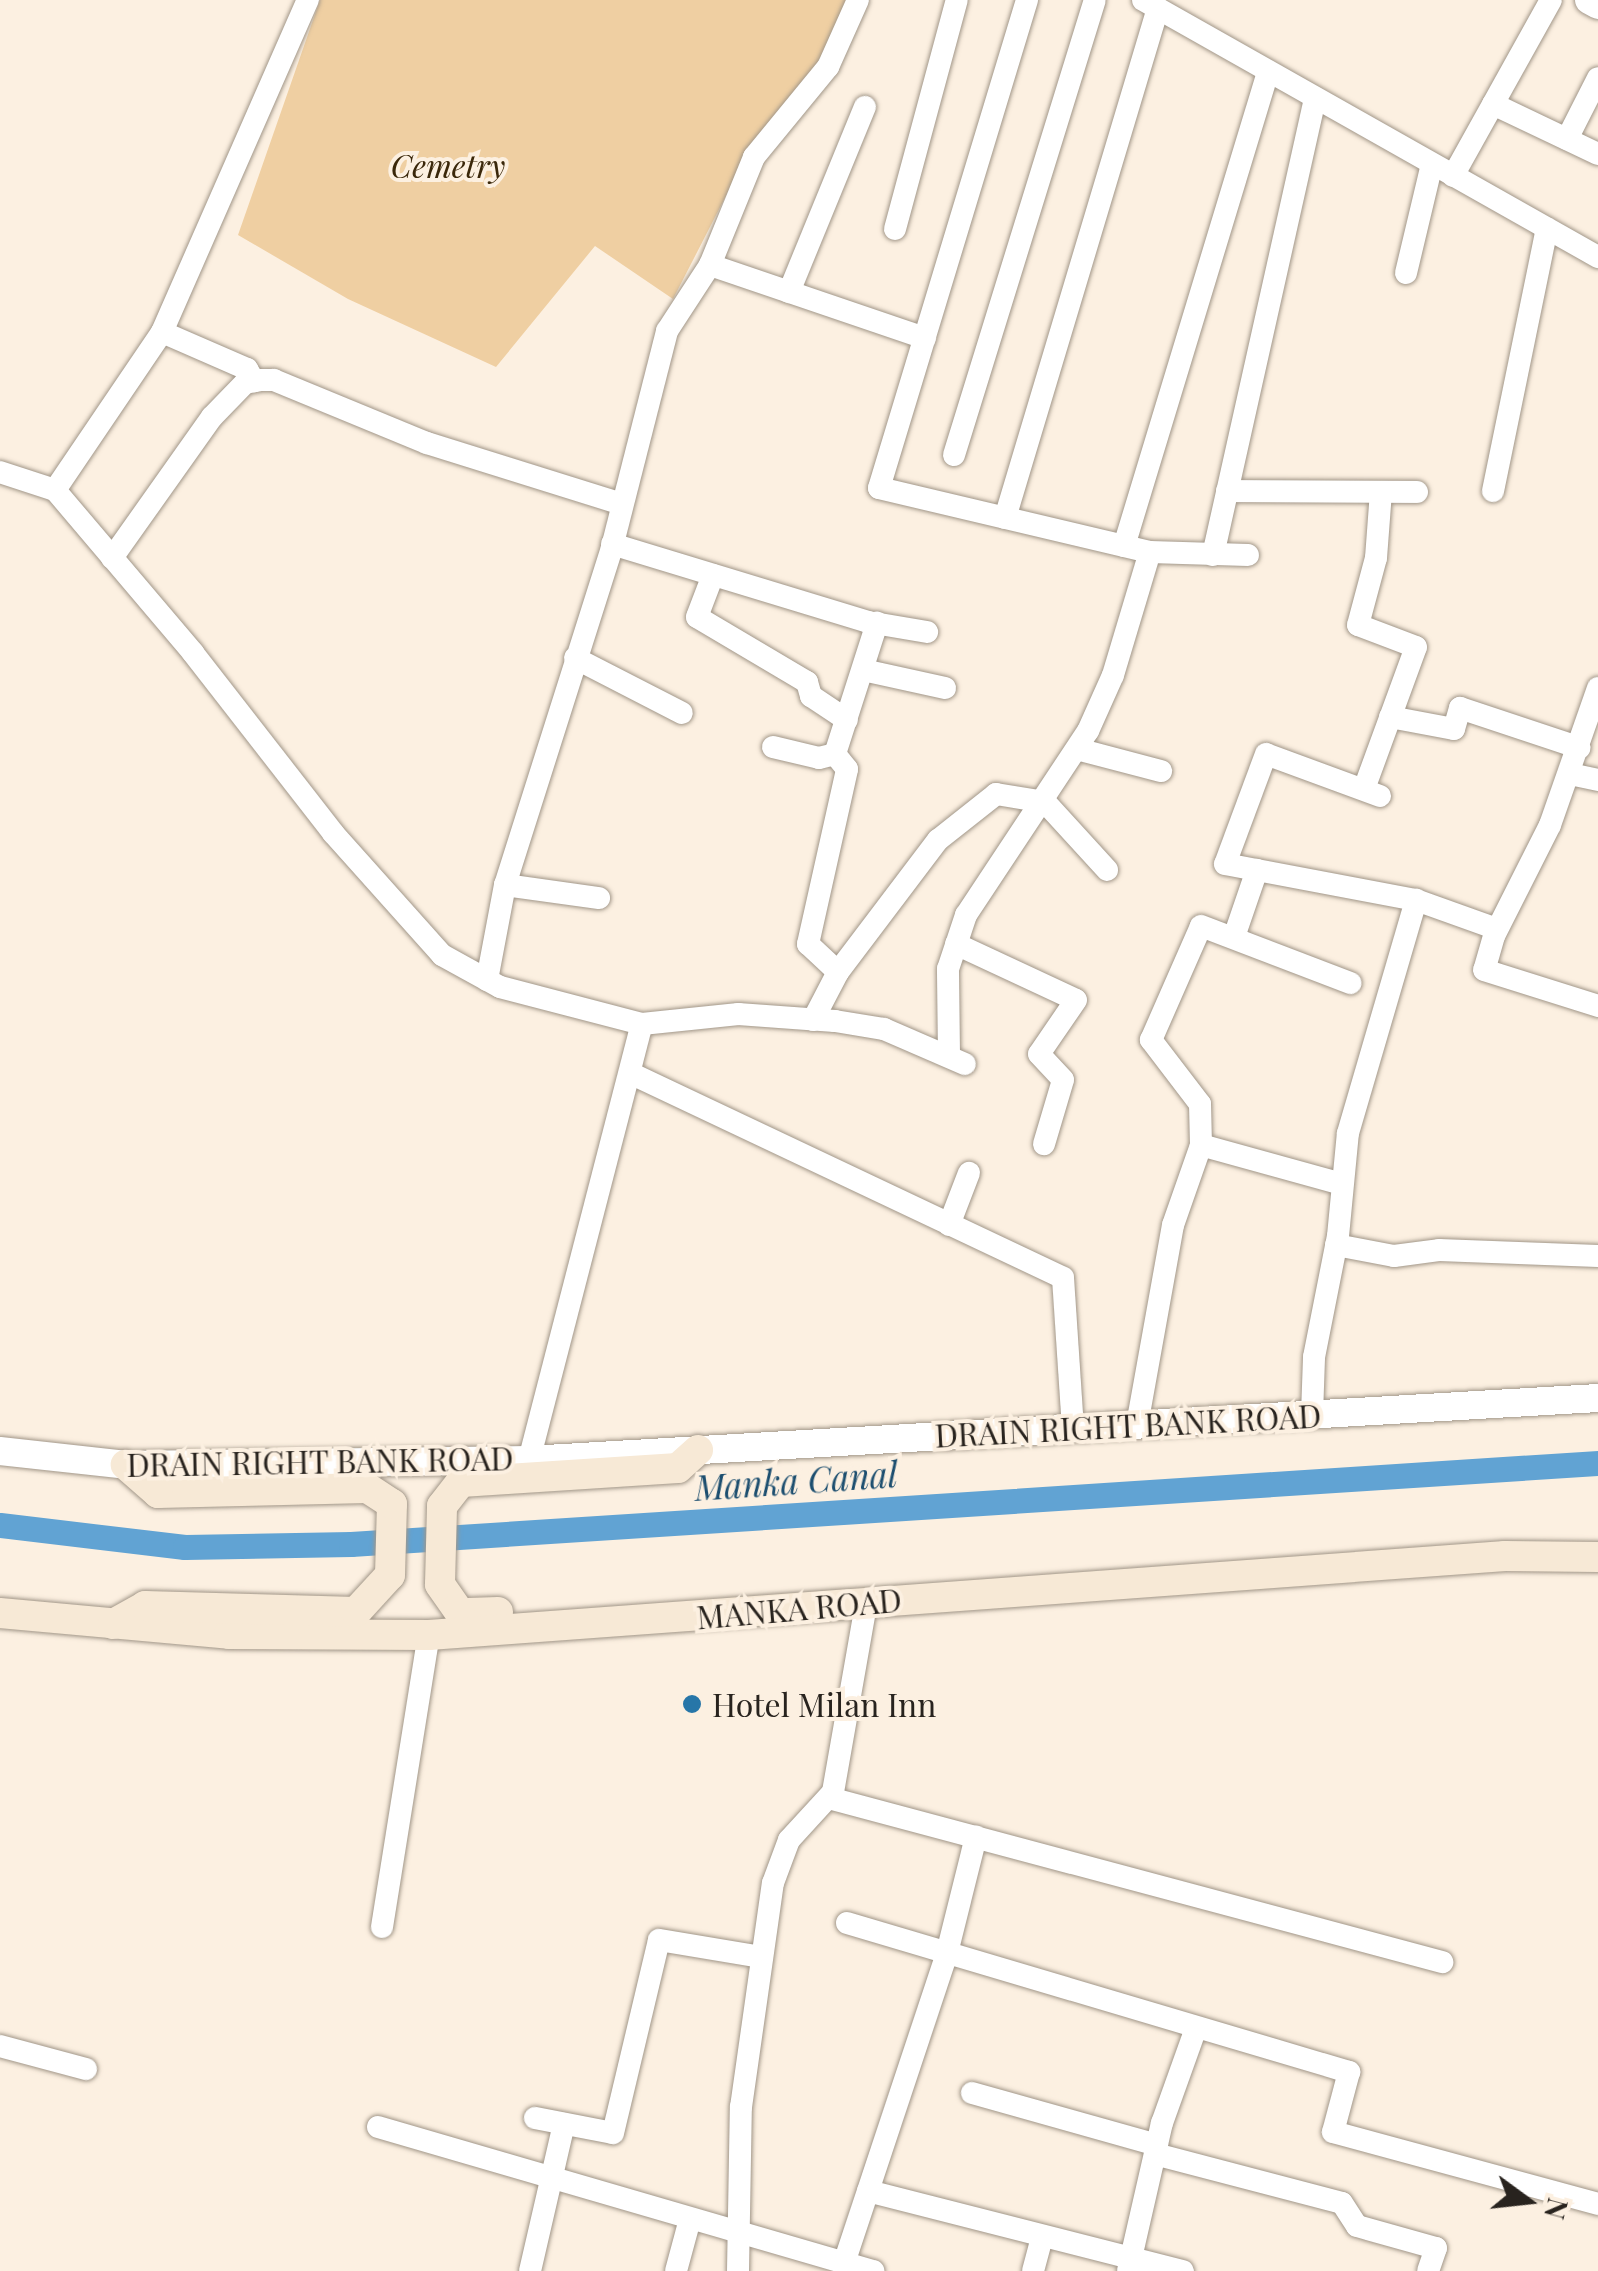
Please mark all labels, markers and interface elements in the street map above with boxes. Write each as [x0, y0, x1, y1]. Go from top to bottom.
park label: Cemetry [391, 146, 505, 184]
street label: DRAIN RIGHT BANK ROAD [933, 1396, 1323, 1454]
street label: DRAIN RIGHT BANK ROAD [126, 1438, 514, 1484]
water label: Manka Canal [693, 1452, 899, 1508]
street label: MANKA ROAD [695, 1580, 903, 1636]
place label: Hotel Milan Inn [712, 1685, 936, 1723]
marker: Hotel Milan Inn [681, 1693, 703, 1715]
north arrow [1478, 2151, 1578, 2251]
text: N [1537, 2194, 1578, 2223]

